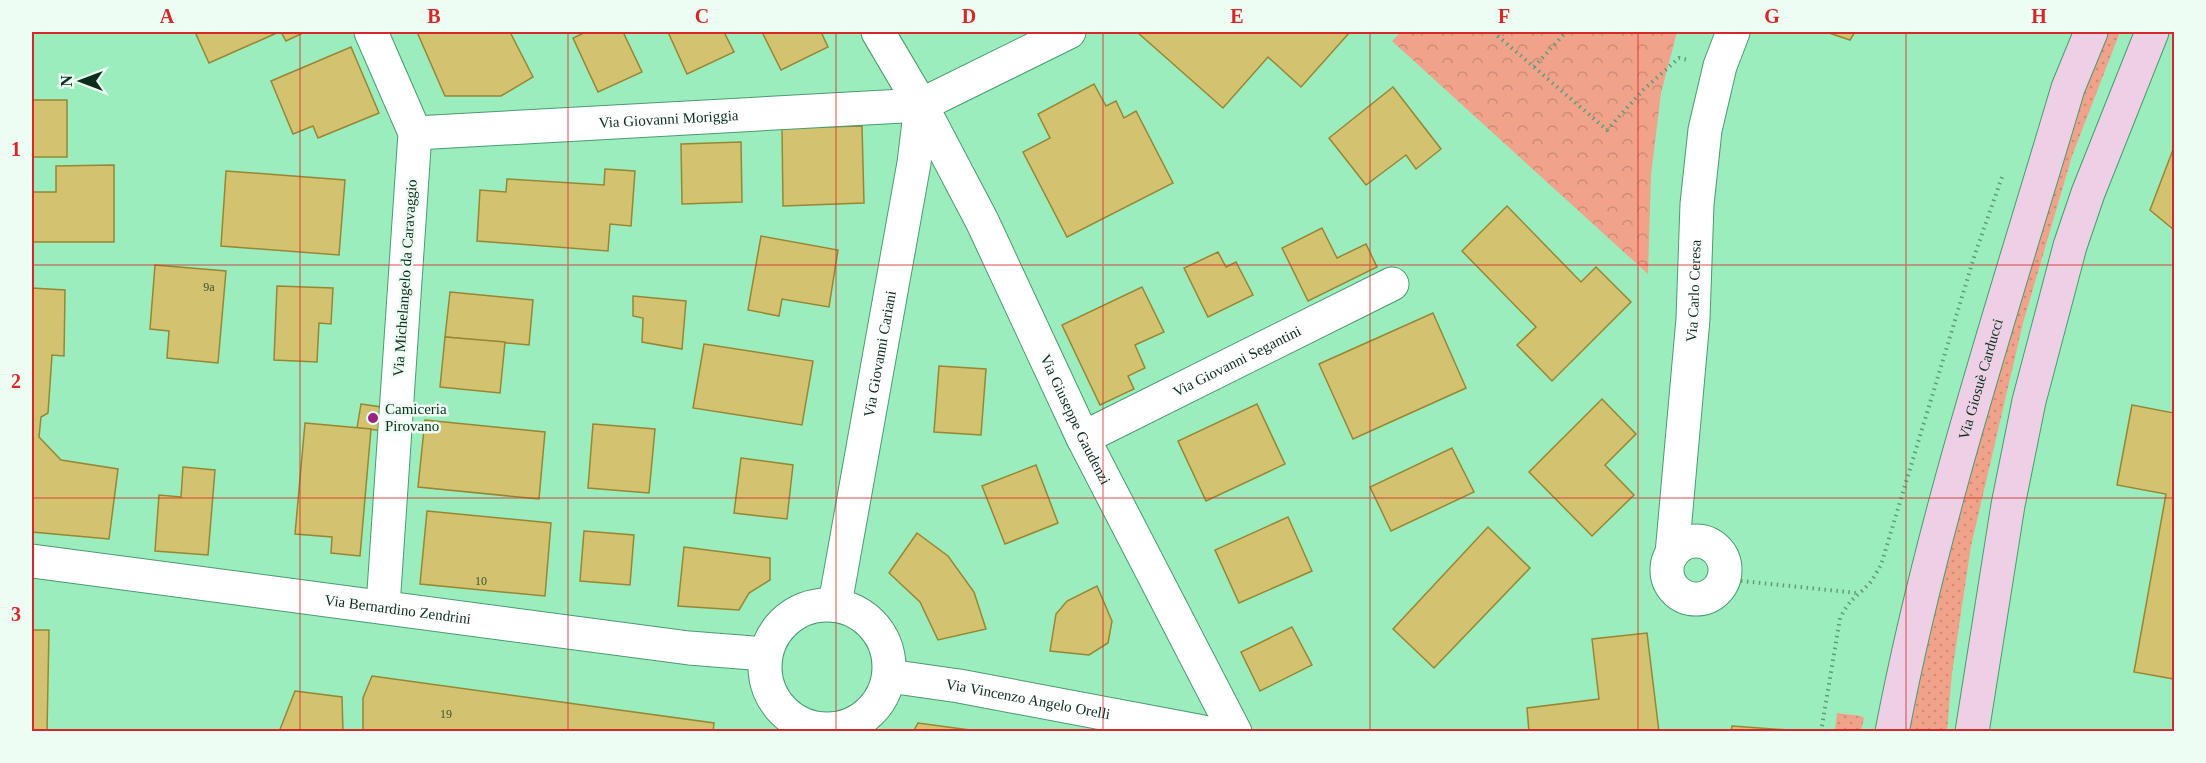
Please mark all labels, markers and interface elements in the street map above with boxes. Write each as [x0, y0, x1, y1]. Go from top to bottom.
text: A [160, 5, 175, 27]
text: B [427, 5, 441, 27]
text: C [695, 5, 709, 27]
text: D [962, 5, 976, 27]
text: E [1230, 5, 1244, 27]
text: F [1498, 5, 1510, 27]
text: G [1764, 5, 1780, 27]
text: H [2031, 5, 2047, 27]
north arrow [51, 51, 111, 111]
text: N [58, 75, 75, 87]
street label: Via Giovanni Moriggia [598, 107, 739, 131]
text: 1 [11, 138, 21, 160]
street label: Via Michelangelo da Caravaggio [390, 179, 420, 377]
street label: Via Carlo Ceresa [1683, 239, 1704, 343]
house number: 9a [203, 280, 215, 294]
street label: Via Giovanni Cariani [861, 289, 899, 419]
street label: Via Giosuè Carducci [1955, 317, 2006, 441]
street label: Via Giovanni Segantini [1170, 323, 1304, 400]
street label: Via Giuseppe Gaudenzi [1037, 352, 1114, 487]
text: 2 [11, 370, 21, 392]
place label: Camiceria Pirovano [385, 401, 447, 434]
marker: Camiceria Pirovano [366, 411, 380, 425]
house number: 10 [475, 574, 487, 588]
street label: Via Bernardino Zendrini [324, 592, 472, 627]
text: 3 [11, 603, 21, 625]
street label: Via Vincenzo Angelo Orelli [945, 676, 1112, 722]
house number: 19 [440, 707, 452, 721]

